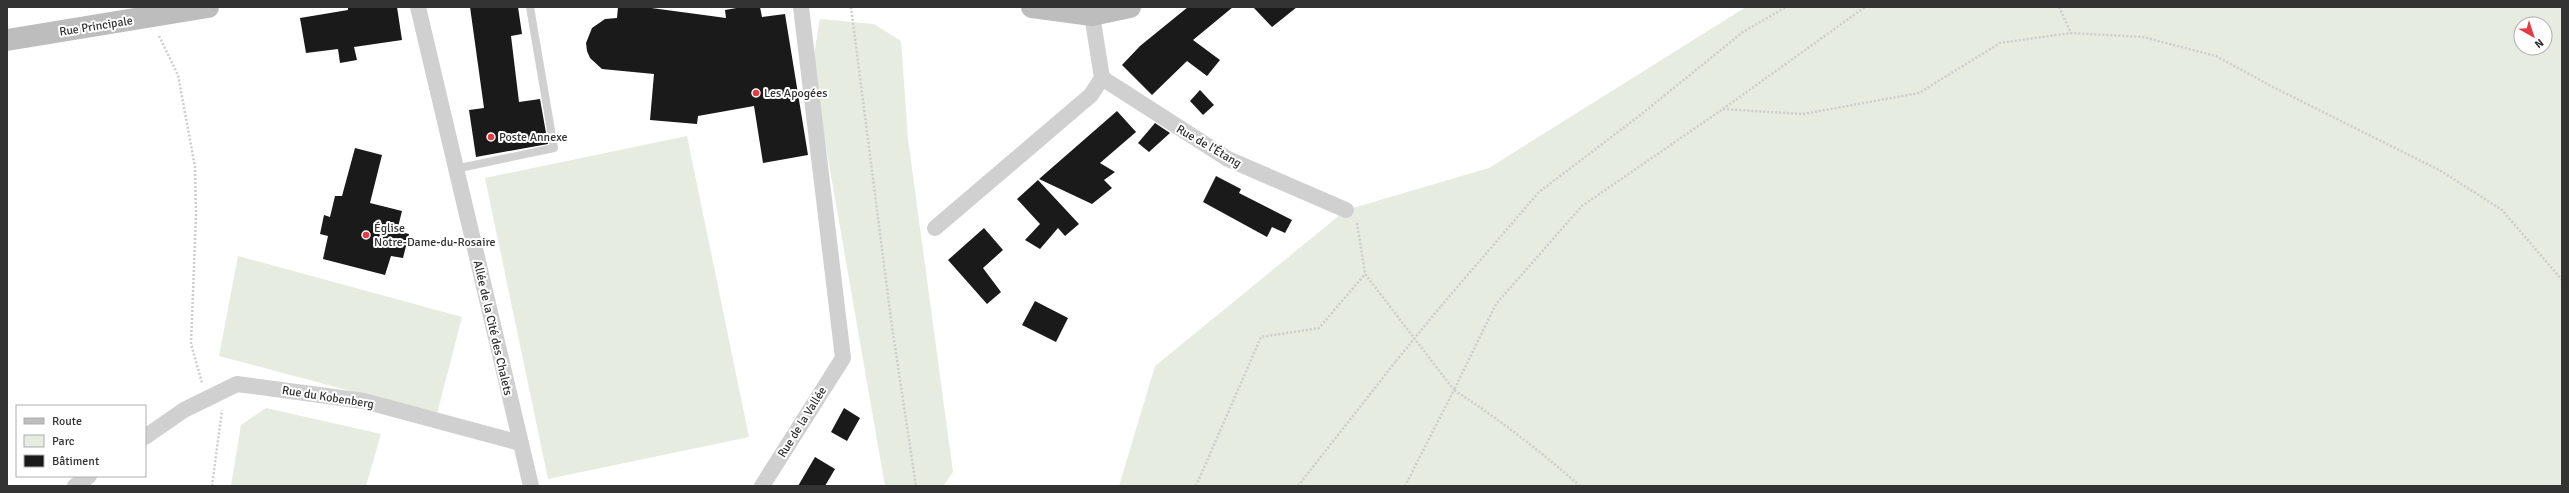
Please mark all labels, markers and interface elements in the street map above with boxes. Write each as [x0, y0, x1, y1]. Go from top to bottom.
street label: Rue Principale [58, 13, 134, 40]
north arrow [2513, 16, 2553, 56]
text: N [2532, 36, 2546, 51]
place label: Les Apogées [764, 86, 827, 101]
marker: Les Apogées [751, 88, 761, 98]
street label: Rue de l'Étang [1174, 122, 1244, 171]
place label: Poste Annexe [499, 130, 567, 145]
marker: Poste Annexe [486, 132, 496, 142]
place label: Église Notre-Dame-du-Rosaire [374, 221, 496, 250]
marker: Église Notre-Dame-du-Rosaire [361, 230, 371, 240]
street label: Allée de la Cité des Chalets [470, 259, 515, 397]
street label: Rue du Kobenberg [281, 383, 375, 412]
street label: Rue de la Vallée [775, 384, 830, 460]
legend [16, 405, 146, 477]
text: Route [52, 414, 82, 429]
text: Parc [52, 434, 75, 449]
text: Bâtiment [52, 454, 99, 469]

